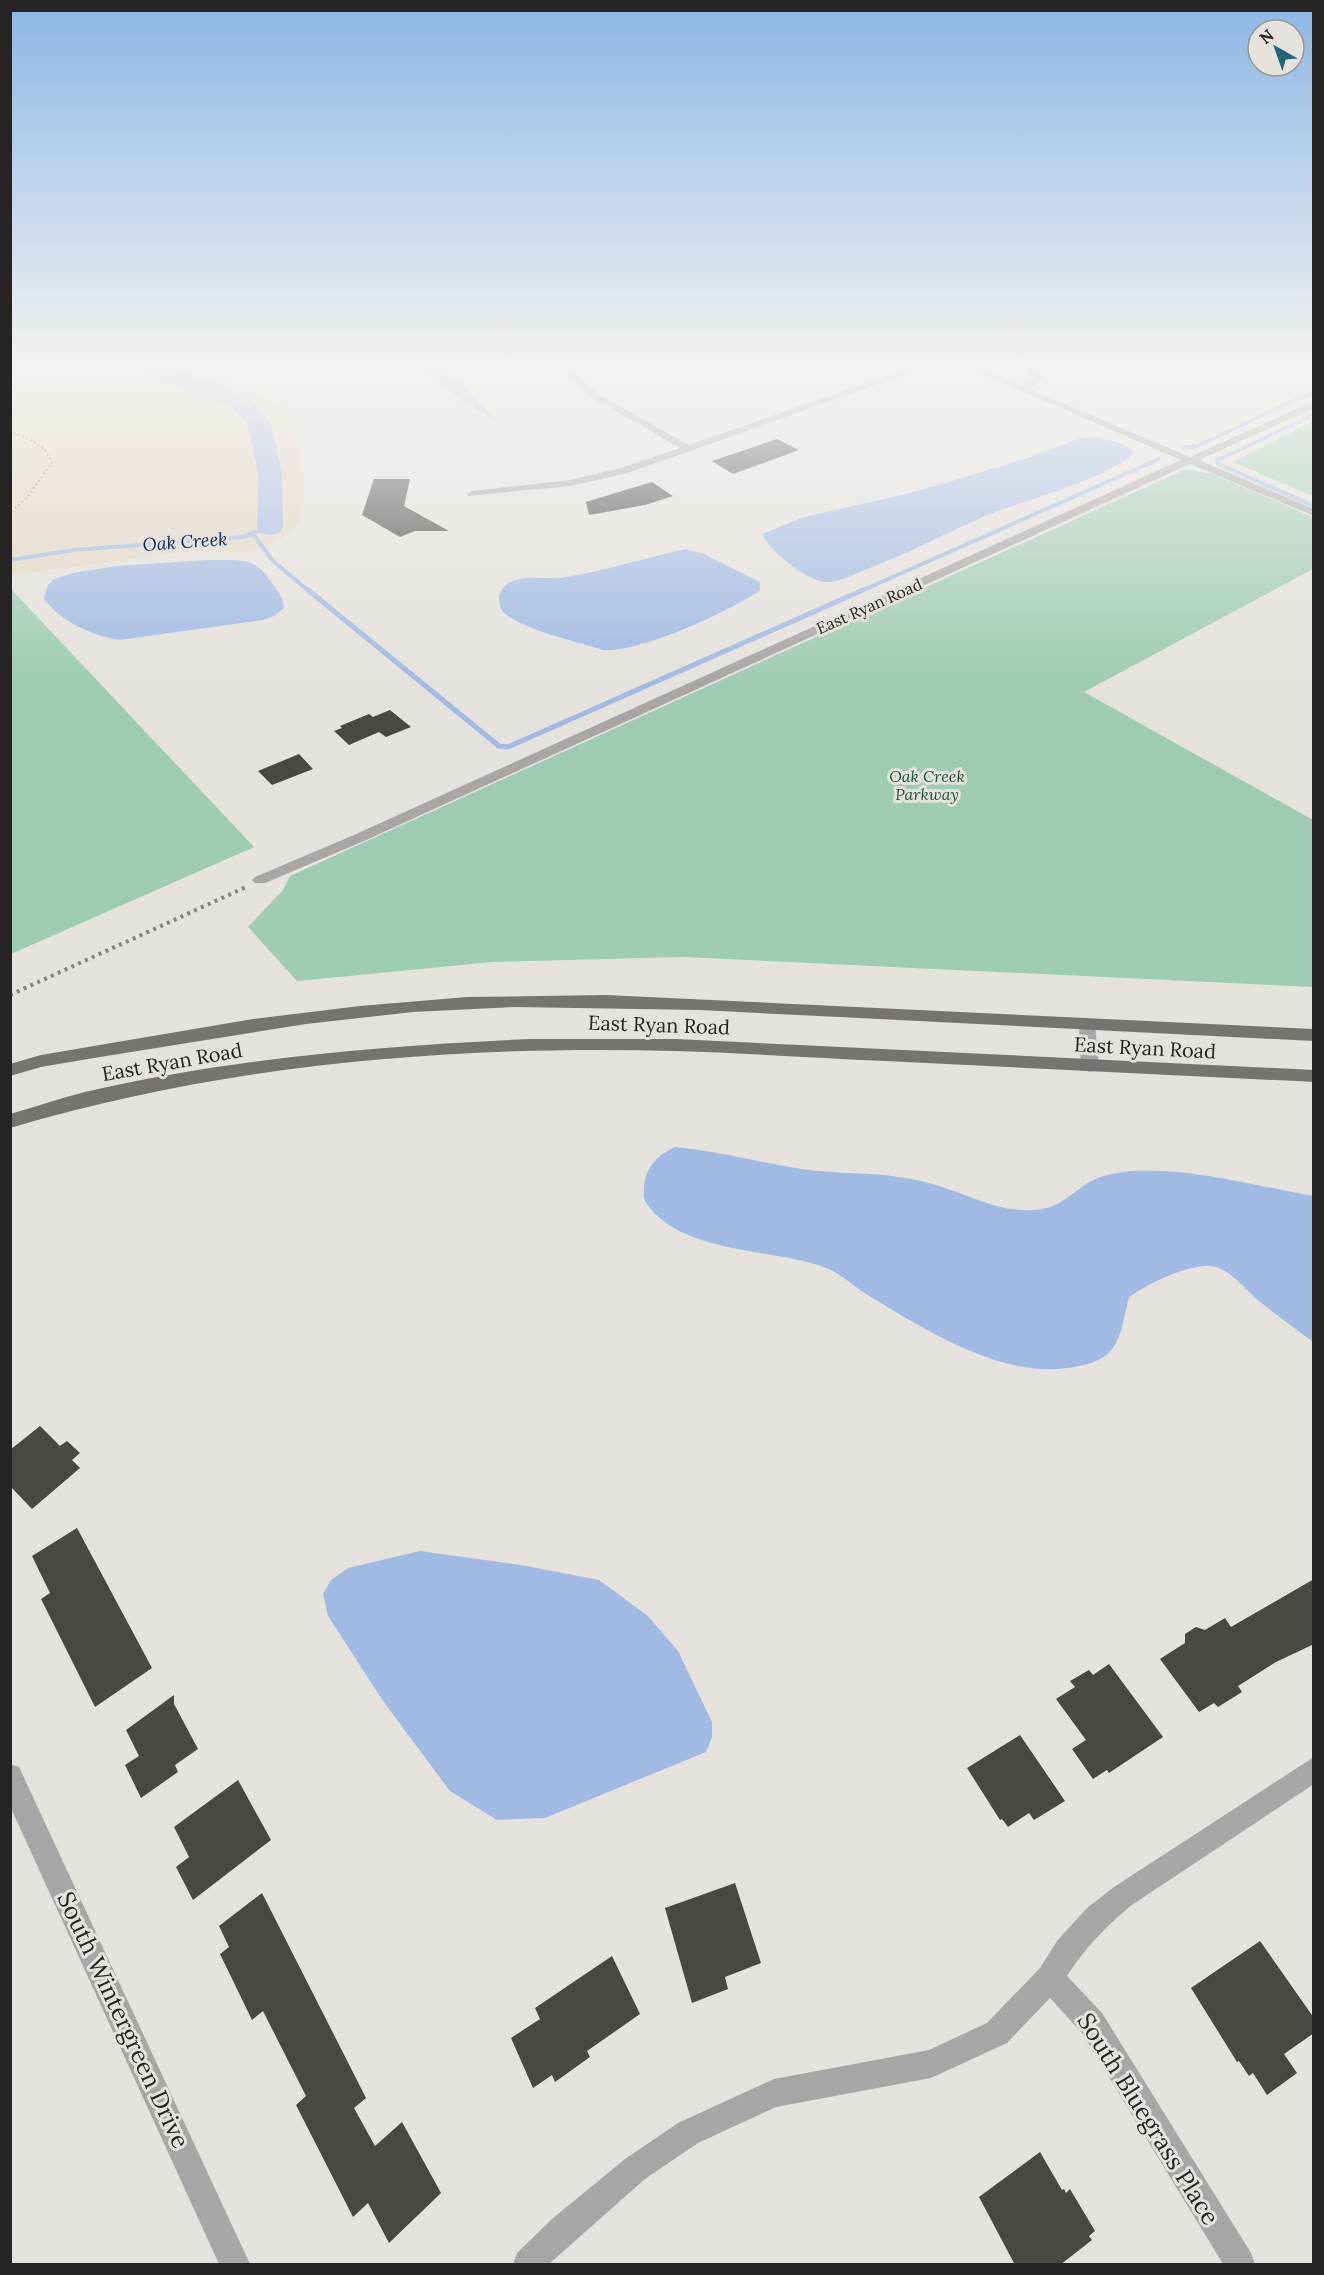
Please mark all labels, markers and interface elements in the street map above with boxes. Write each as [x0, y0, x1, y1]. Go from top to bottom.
north arrow [1246, 18, 1306, 78]
text: N [1255, 25, 1278, 48]
water label: Oak Creek [142, 527, 228, 556]
street label: East Ryan Road [813, 574, 925, 638]
park label: Oak Creek Parkway [889, 766, 965, 804]
street label: East Ryan Road [588, 1010, 731, 1039]
street label: East Ryan Road [1073, 1031, 1217, 1064]
street label: East Ryan Road [100, 1037, 244, 1086]
street label: South Wintergreen Drive [50, 1887, 197, 2153]
street label: South Bluegrass Place [1071, 2007, 1226, 2230]

